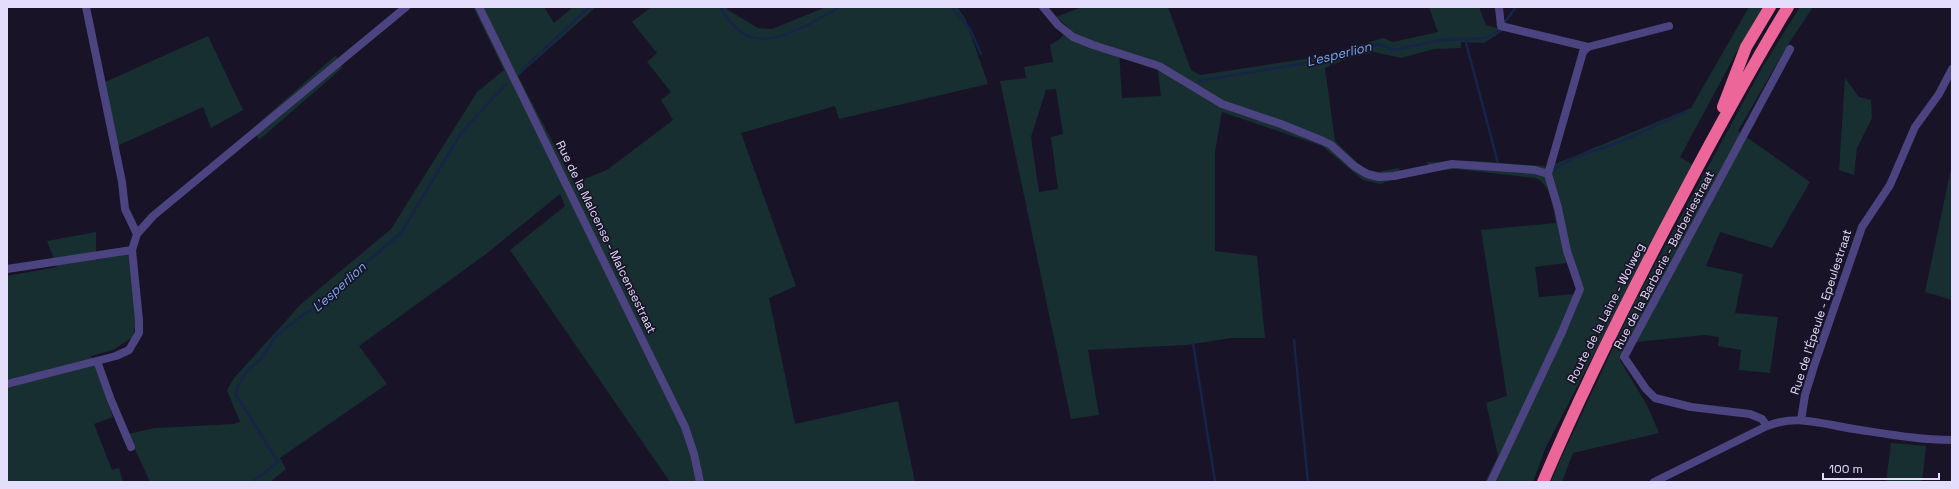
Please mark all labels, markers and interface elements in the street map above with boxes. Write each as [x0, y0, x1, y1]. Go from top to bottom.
water label: L'esperlion [1305, 37, 1374, 70]
street label: Rue de la Malcense - Malcensestraat [552, 138, 660, 336]
street label: Rue de la Barberie - Barberiestraat [1610, 168, 1718, 352]
street label: Rue de l'Épeule - Epeulestraat [1787, 227, 1855, 397]
street label: Route de la Laine - Wolweg [1564, 240, 1648, 386]
water label: L'esperlion [309, 258, 370, 316]
scale bar [1823, 455, 1939, 481]
text: 100 m [1829, 461, 1863, 477]

